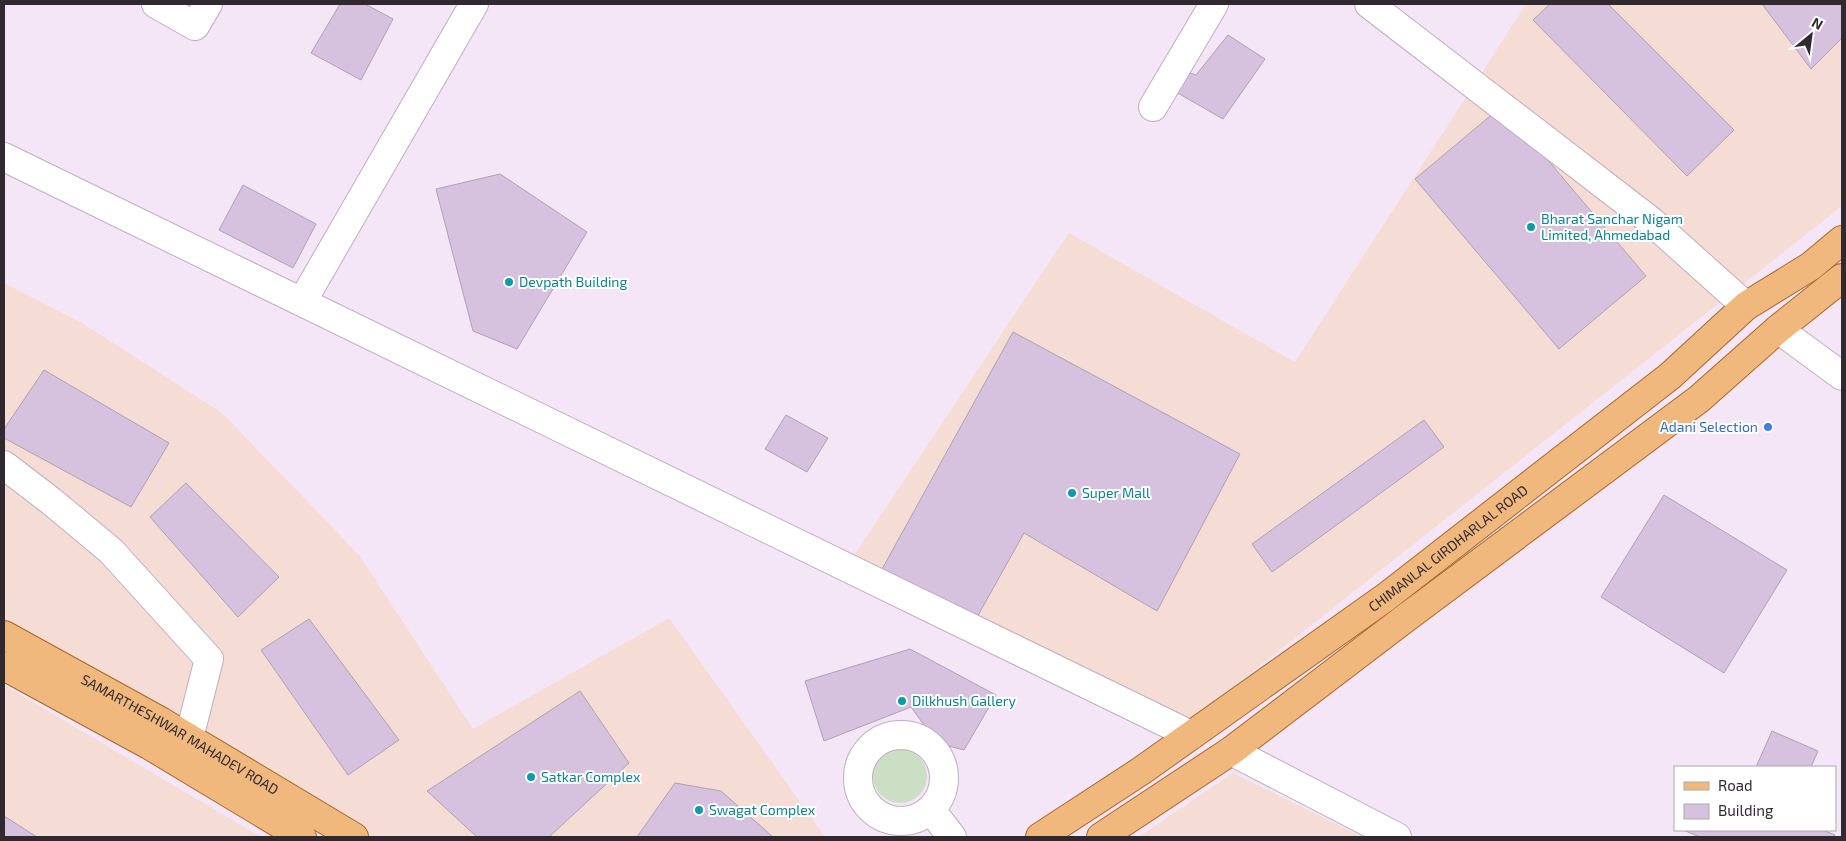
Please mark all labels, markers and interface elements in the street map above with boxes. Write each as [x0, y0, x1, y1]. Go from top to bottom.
north arrow [1786, 10, 1836, 60]
text: N [1809, 13, 1826, 33]
place label: Bharat Sanchar Nigam Limited, Ahmedabad [1541, 210, 1683, 243]
marker: Bharat Sanchar Nigam Limited, Ahmedabad [1525, 221, 1537, 233]
place label: Devpath Building [519, 273, 628, 290]
marker: Devpath Building [503, 276, 515, 288]
place label: Adani Selection [1660, 418, 1758, 435]
marker: Adani Selection [1762, 421, 1774, 433]
street label: CHIMANLAL GIRDHARLAL ROAD [1365, 481, 1531, 615]
place label: Super Mall [1082, 484, 1151, 501]
marker: Super Mall [1066, 487, 1078, 499]
street label: SAMARTHESHWAR MAHADEV ROAD [78, 670, 282, 798]
place label: Dilkhush Gallery [912, 692, 1016, 709]
marker: Dilkhush Gallery [896, 695, 908, 707]
legend [1674, 766, 1836, 831]
place label: Satkar Complex [541, 768, 641, 785]
marker: Satkar Complex [525, 771, 537, 783]
text: Road [1718, 776, 1753, 794]
place label: Swagat Complex [709, 801, 816, 818]
text: Building [1718, 801, 1774, 819]
marker: Swagat Complex [693, 804, 705, 816]

